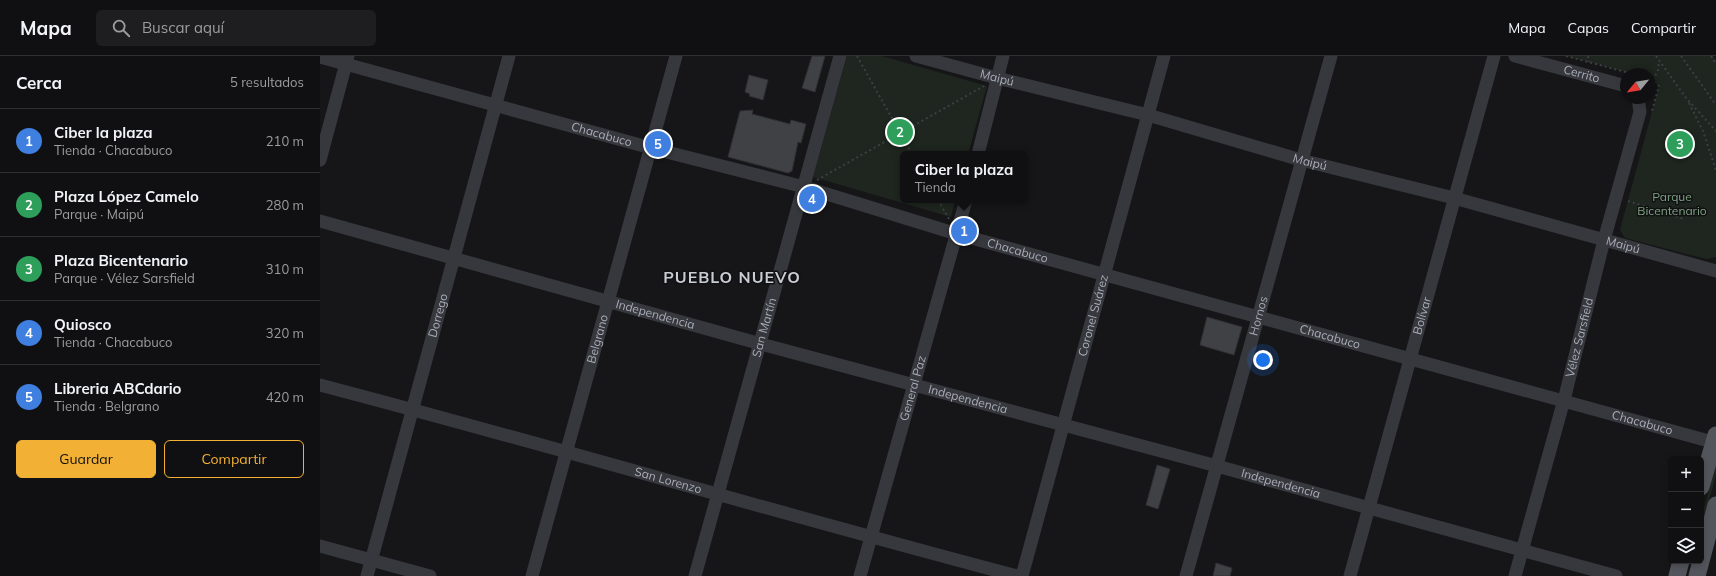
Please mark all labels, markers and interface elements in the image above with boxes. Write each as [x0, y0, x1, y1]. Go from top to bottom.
search box [96, 10, 376, 46]
text: Mapa [20, 16, 72, 40]
icon: search [110, 17, 132, 39]
text: Buscar aquí [142, 18, 224, 37]
text: Mapa [1508, 19, 1546, 37]
text: Capas [1568, 19, 1609, 37]
text: Compartir [1631, 19, 1696, 37]
street label: Cerrito [1562, 61, 1602, 86]
street label: Maipú [979, 66, 1016, 89]
north arrow [1620, 68, 1656, 104]
text: Cerca [16, 72, 62, 93]
text: 5 resultados [230, 74, 304, 90]
pin: 2 [887, 117, 913, 147]
street label: Chacabuco [570, 118, 634, 149]
text: Ciber la plaza [54, 123, 153, 142]
pin: 5 [645, 129, 671, 159]
pin: 3 [1667, 129, 1693, 159]
text: 1 [25, 133, 33, 149]
text: 210 m [266, 133, 304, 149]
text: Tienda · Chacabuco [54, 142, 173, 158]
street label: Maipú [1291, 150, 1329, 173]
popup [900, 151, 1028, 203]
text: Ciber la plaza [915, 160, 1013, 179]
text: Tienda [915, 179, 956, 195]
pin: 4 [799, 184, 825, 214]
text: Plaza López Camelo [54, 187, 199, 206]
park label: Parque Bicentenario [1637, 189, 1707, 218]
text: 2 [25, 197, 33, 213]
text: 280 m [266, 197, 304, 213]
text: Parque · Maipú [54, 206, 144, 222]
pin: 1 [951, 216, 977, 246]
street label: Maipú [1605, 233, 1642, 256]
street label: Chacabuco [986, 235, 1050, 266]
text: Plaza Bicentenario [54, 251, 188, 270]
text: 3 [25, 261, 33, 277]
text: 310 m [266, 261, 304, 277]
district label: PUEBLO NUEVO [663, 267, 801, 287]
text: Parque · Vélez Sarsfield [54, 270, 195, 286]
street label: Coronel Suárez [1074, 273, 1111, 358]
street label: Dorrego [424, 292, 451, 339]
street label: Hornos [1245, 294, 1271, 337]
street label: Bolívar [1409, 294, 1434, 336]
street label: Independencia [614, 296, 697, 332]
street label: San Martín [748, 296, 779, 359]
street label: Vélez Sarsfield [1562, 296, 1596, 379]
street label: Belgrano [583, 312, 611, 365]
text: Quiosco [54, 315, 111, 334]
street label: Chacabuco [1298, 321, 1362, 352]
text: 4 [25, 325, 33, 341]
text: 320 m [266, 325, 304, 341]
text: Tienda · Chacabuco [54, 334, 173, 350]
your location [1253, 350, 1273, 370]
street label: General Paz [896, 354, 929, 423]
text: Libreria ABCdario [54, 379, 181, 398]
street label: Independencia [927, 381, 1009, 417]
text: 5 [25, 389, 33, 405]
text: 420 m [266, 389, 304, 405]
text: Tienda · Belgrano [54, 398, 159, 414]
street label: Chacabuco [1610, 407, 1675, 438]
button: Guardar [16, 440, 156, 478]
button: Compartir [164, 440, 304, 478]
map controls [1668, 456, 1704, 564]
button: + [1668, 456, 1704, 492]
street label: San Lorenzo [633, 463, 704, 496]
street label: Independencia [1240, 465, 1322, 501]
button: − [1668, 492, 1704, 528]
button: layers [1668, 528, 1704, 564]

